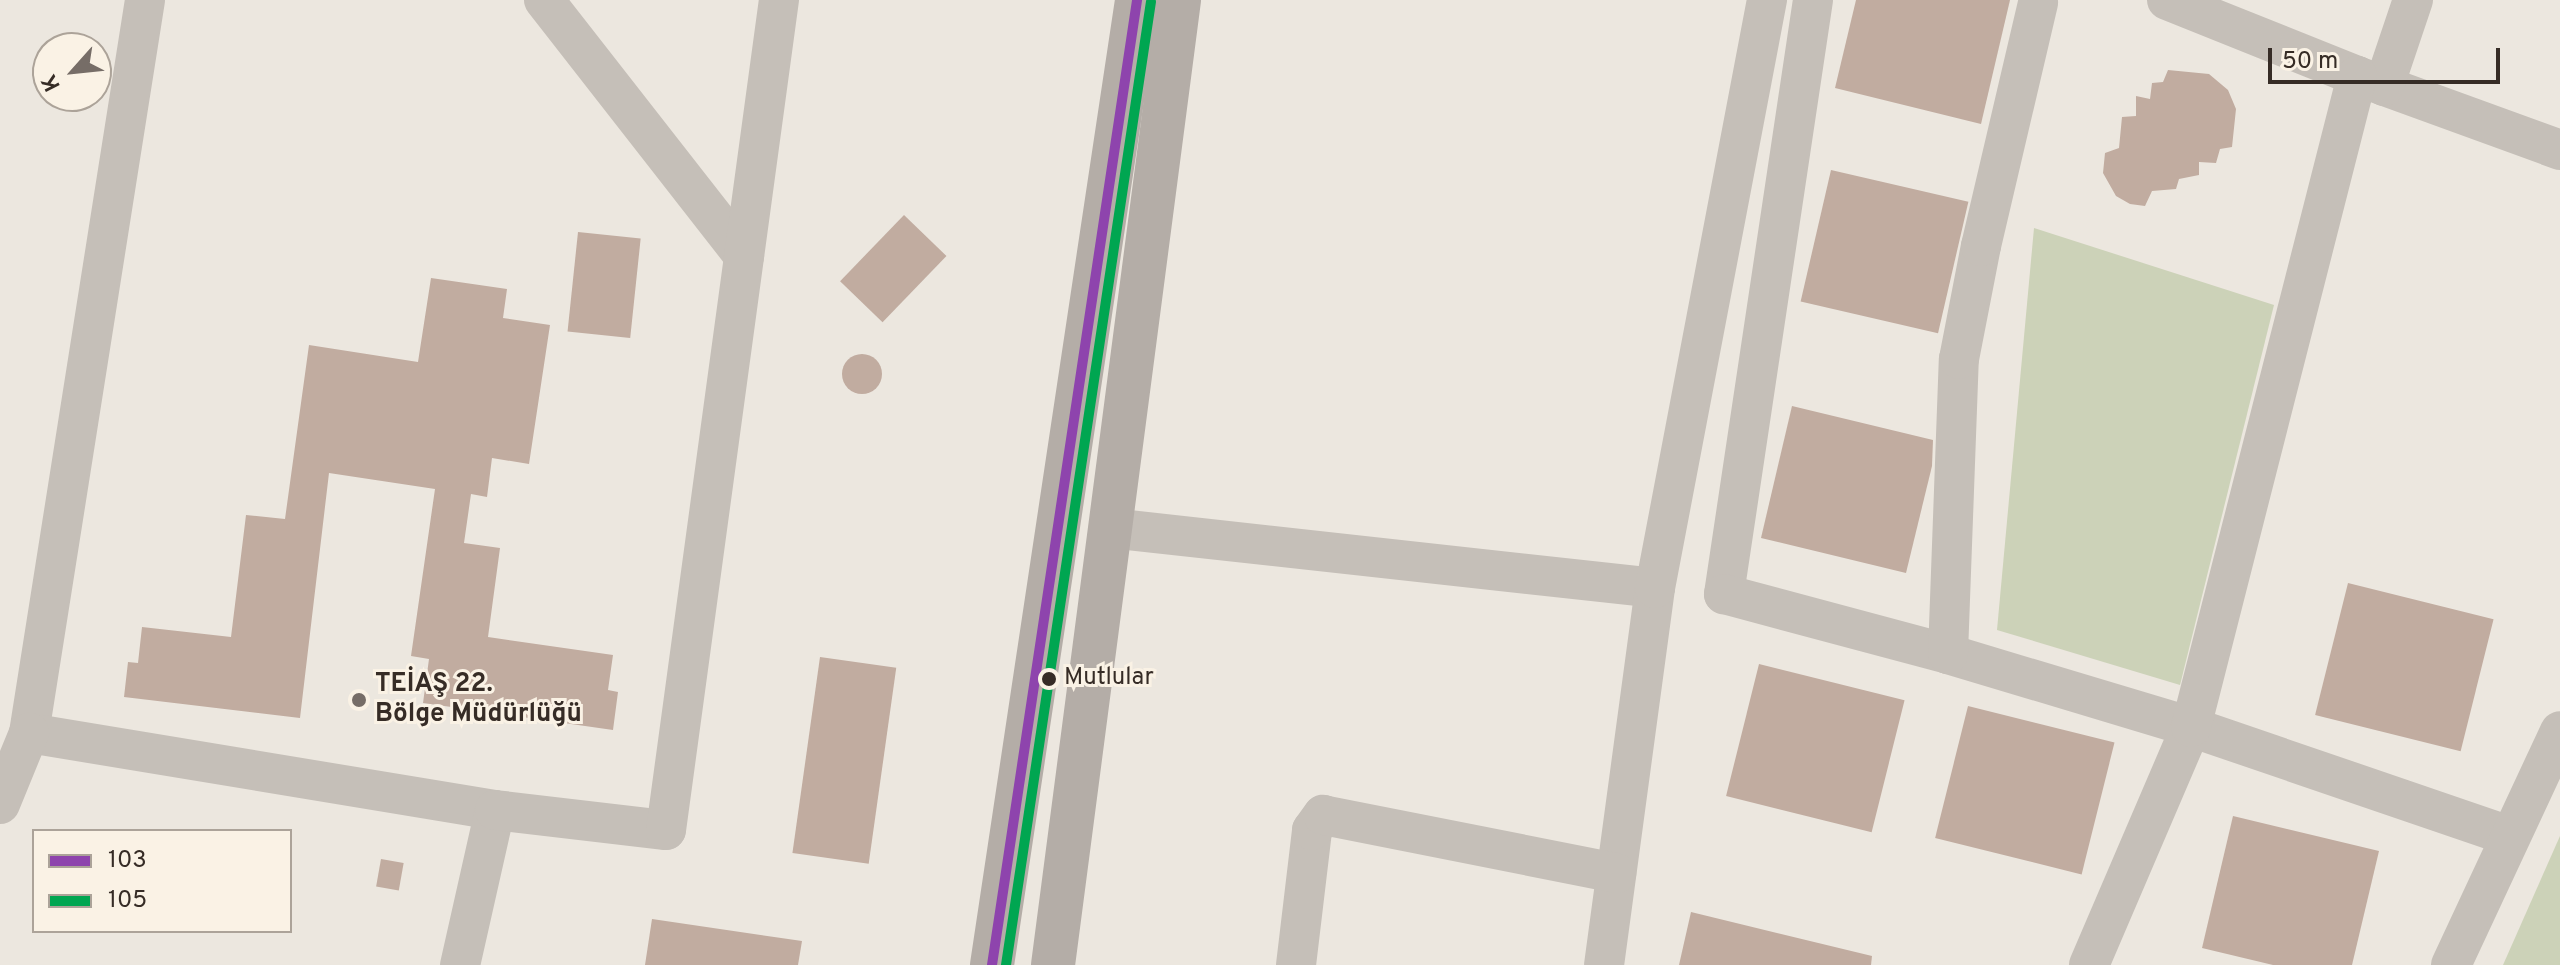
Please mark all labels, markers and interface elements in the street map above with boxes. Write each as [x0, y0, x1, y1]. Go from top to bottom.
north arrow [32, 32, 112, 112]
scale bar [2272, 32, 2504, 82]
text: 50 m [2282, 47, 2338, 77]
text: K [36, 69, 68, 95]
place label: Mutlular [1064, 665, 1154, 693]
place label: TEİAŞ 22. Bölge Müdürlüğü [375, 669, 582, 730]
marker: Mutlular [1041, 671, 1057, 687]
marker: TEİAŞ 22. Bölge Müdürlüğü [350, 691, 368, 709]
legend [32, 829, 292, 933]
text: 103 [108, 846, 147, 876]
text: 105 [108, 886, 147, 916]

